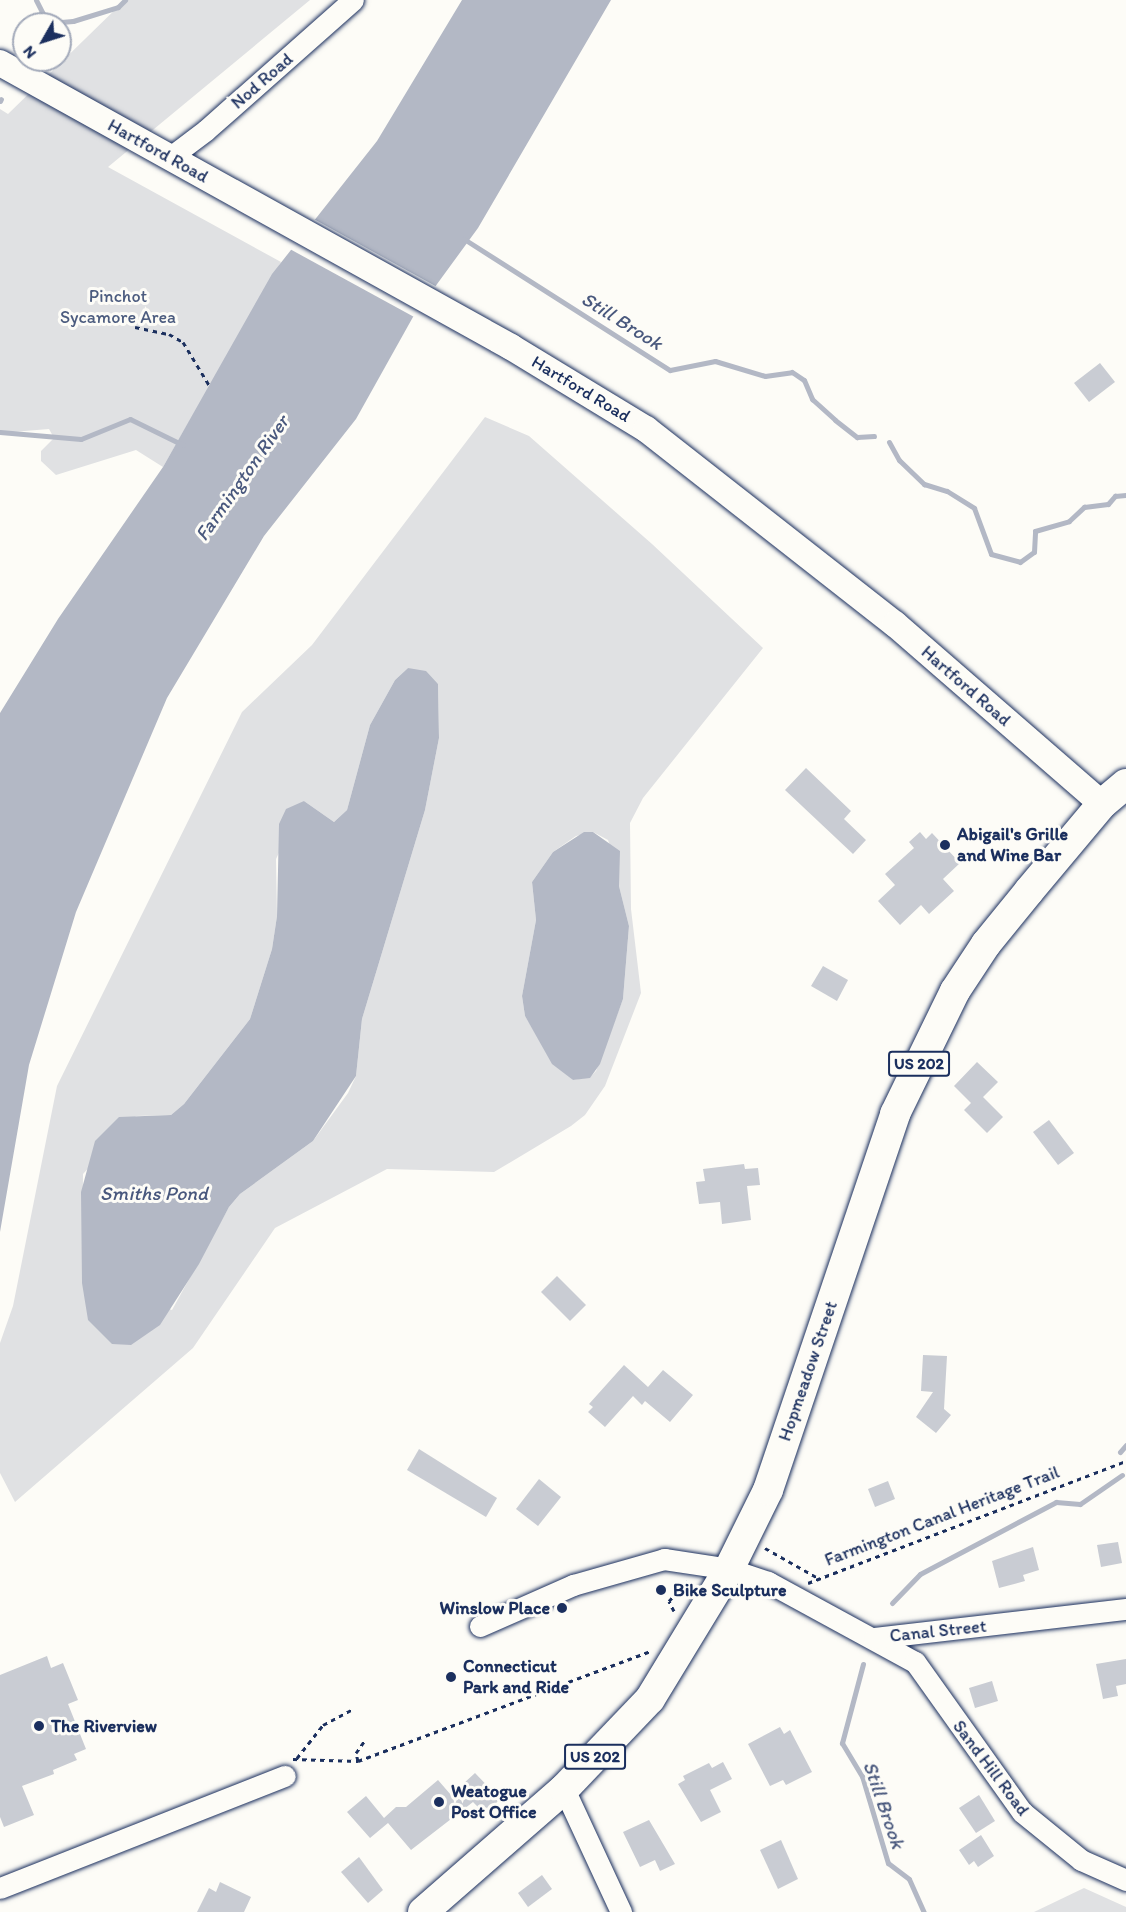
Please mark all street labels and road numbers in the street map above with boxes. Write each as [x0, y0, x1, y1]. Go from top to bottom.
street label: Nod Road [227, 49, 297, 113]
street label: Hartford Road [104, 115, 212, 187]
street label: Hartford Road [528, 351, 634, 427]
street label: Hartford Road [917, 641, 1015, 731]
road number: US 202 [888, 1051, 950, 1077]
street label: Hopmeadow Street [774, 1298, 842, 1444]
street label: Farmington Canal Heritage Trail [822, 1461, 1062, 1571]
street label: Canal Street [889, 1615, 987, 1647]
street label: Sand Hill Road [948, 1716, 1034, 1820]
road number: US 202 [564, 1744, 626, 1770]

